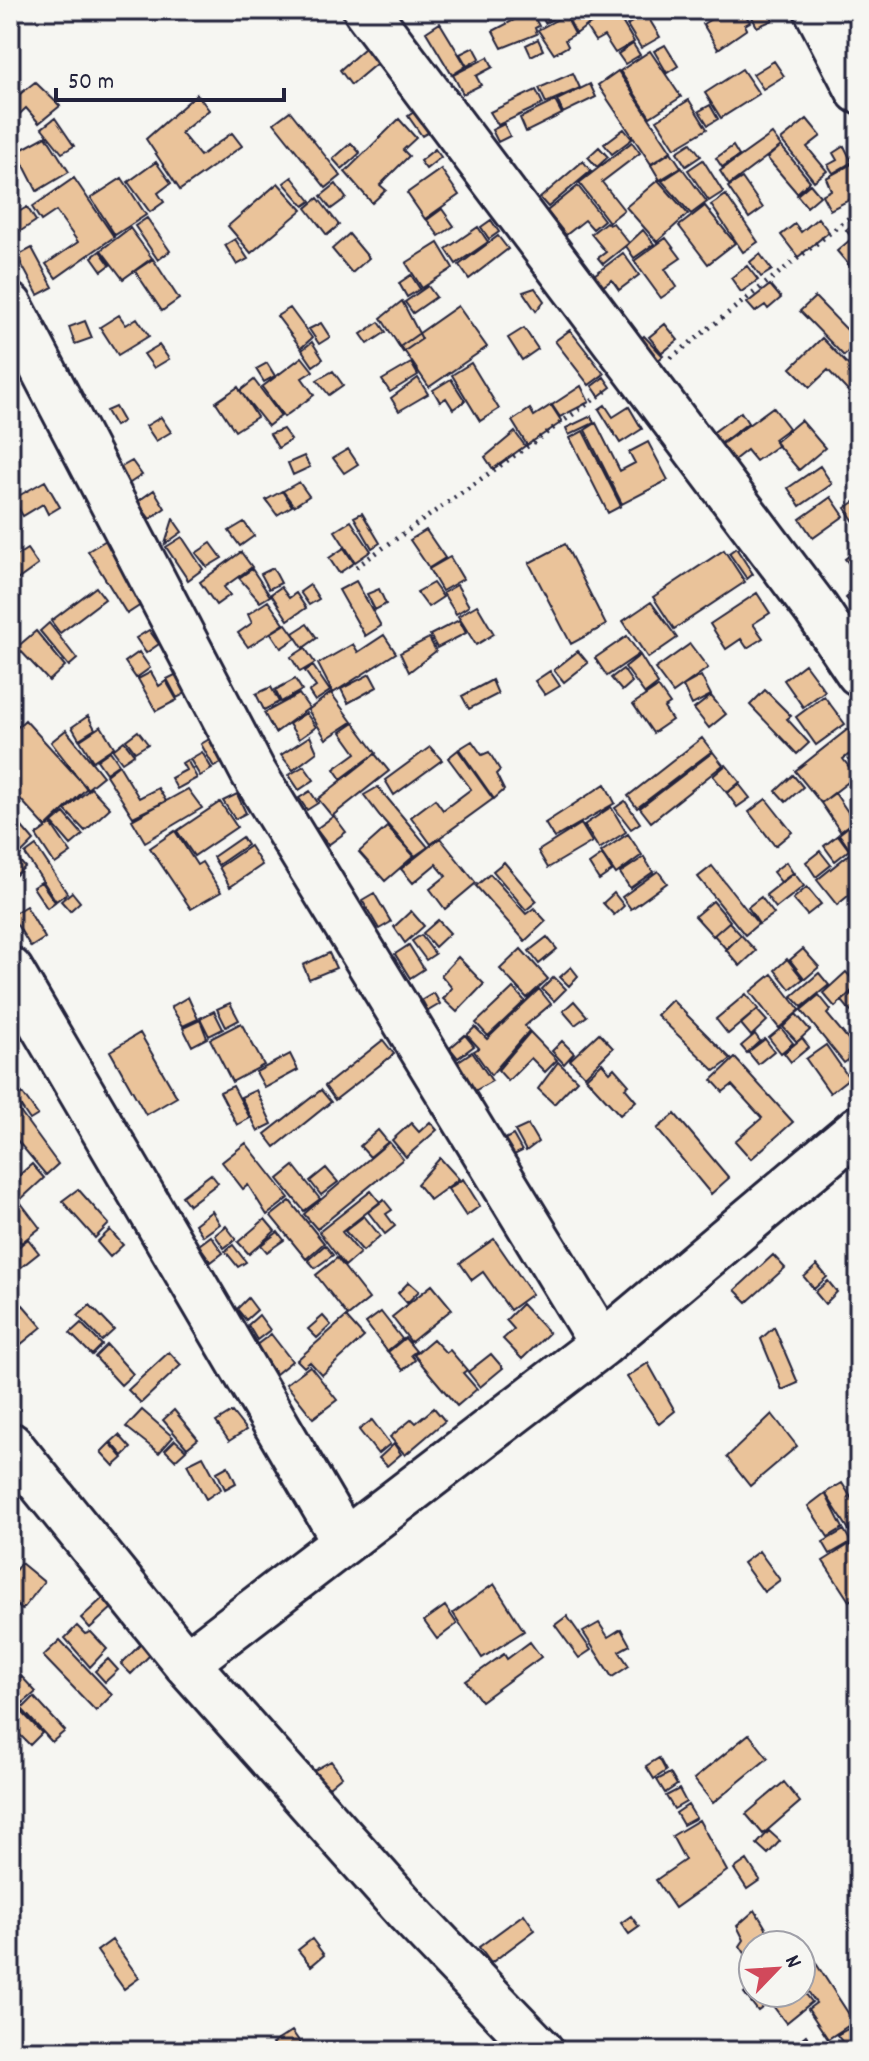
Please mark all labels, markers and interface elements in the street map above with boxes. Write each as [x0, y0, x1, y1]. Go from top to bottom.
scale bar [56, 52, 284, 102]
text: 50 m [68, 66, 114, 100]
north arrow [737, 1929, 817, 2009]
text: N [776, 1951, 808, 1974]

